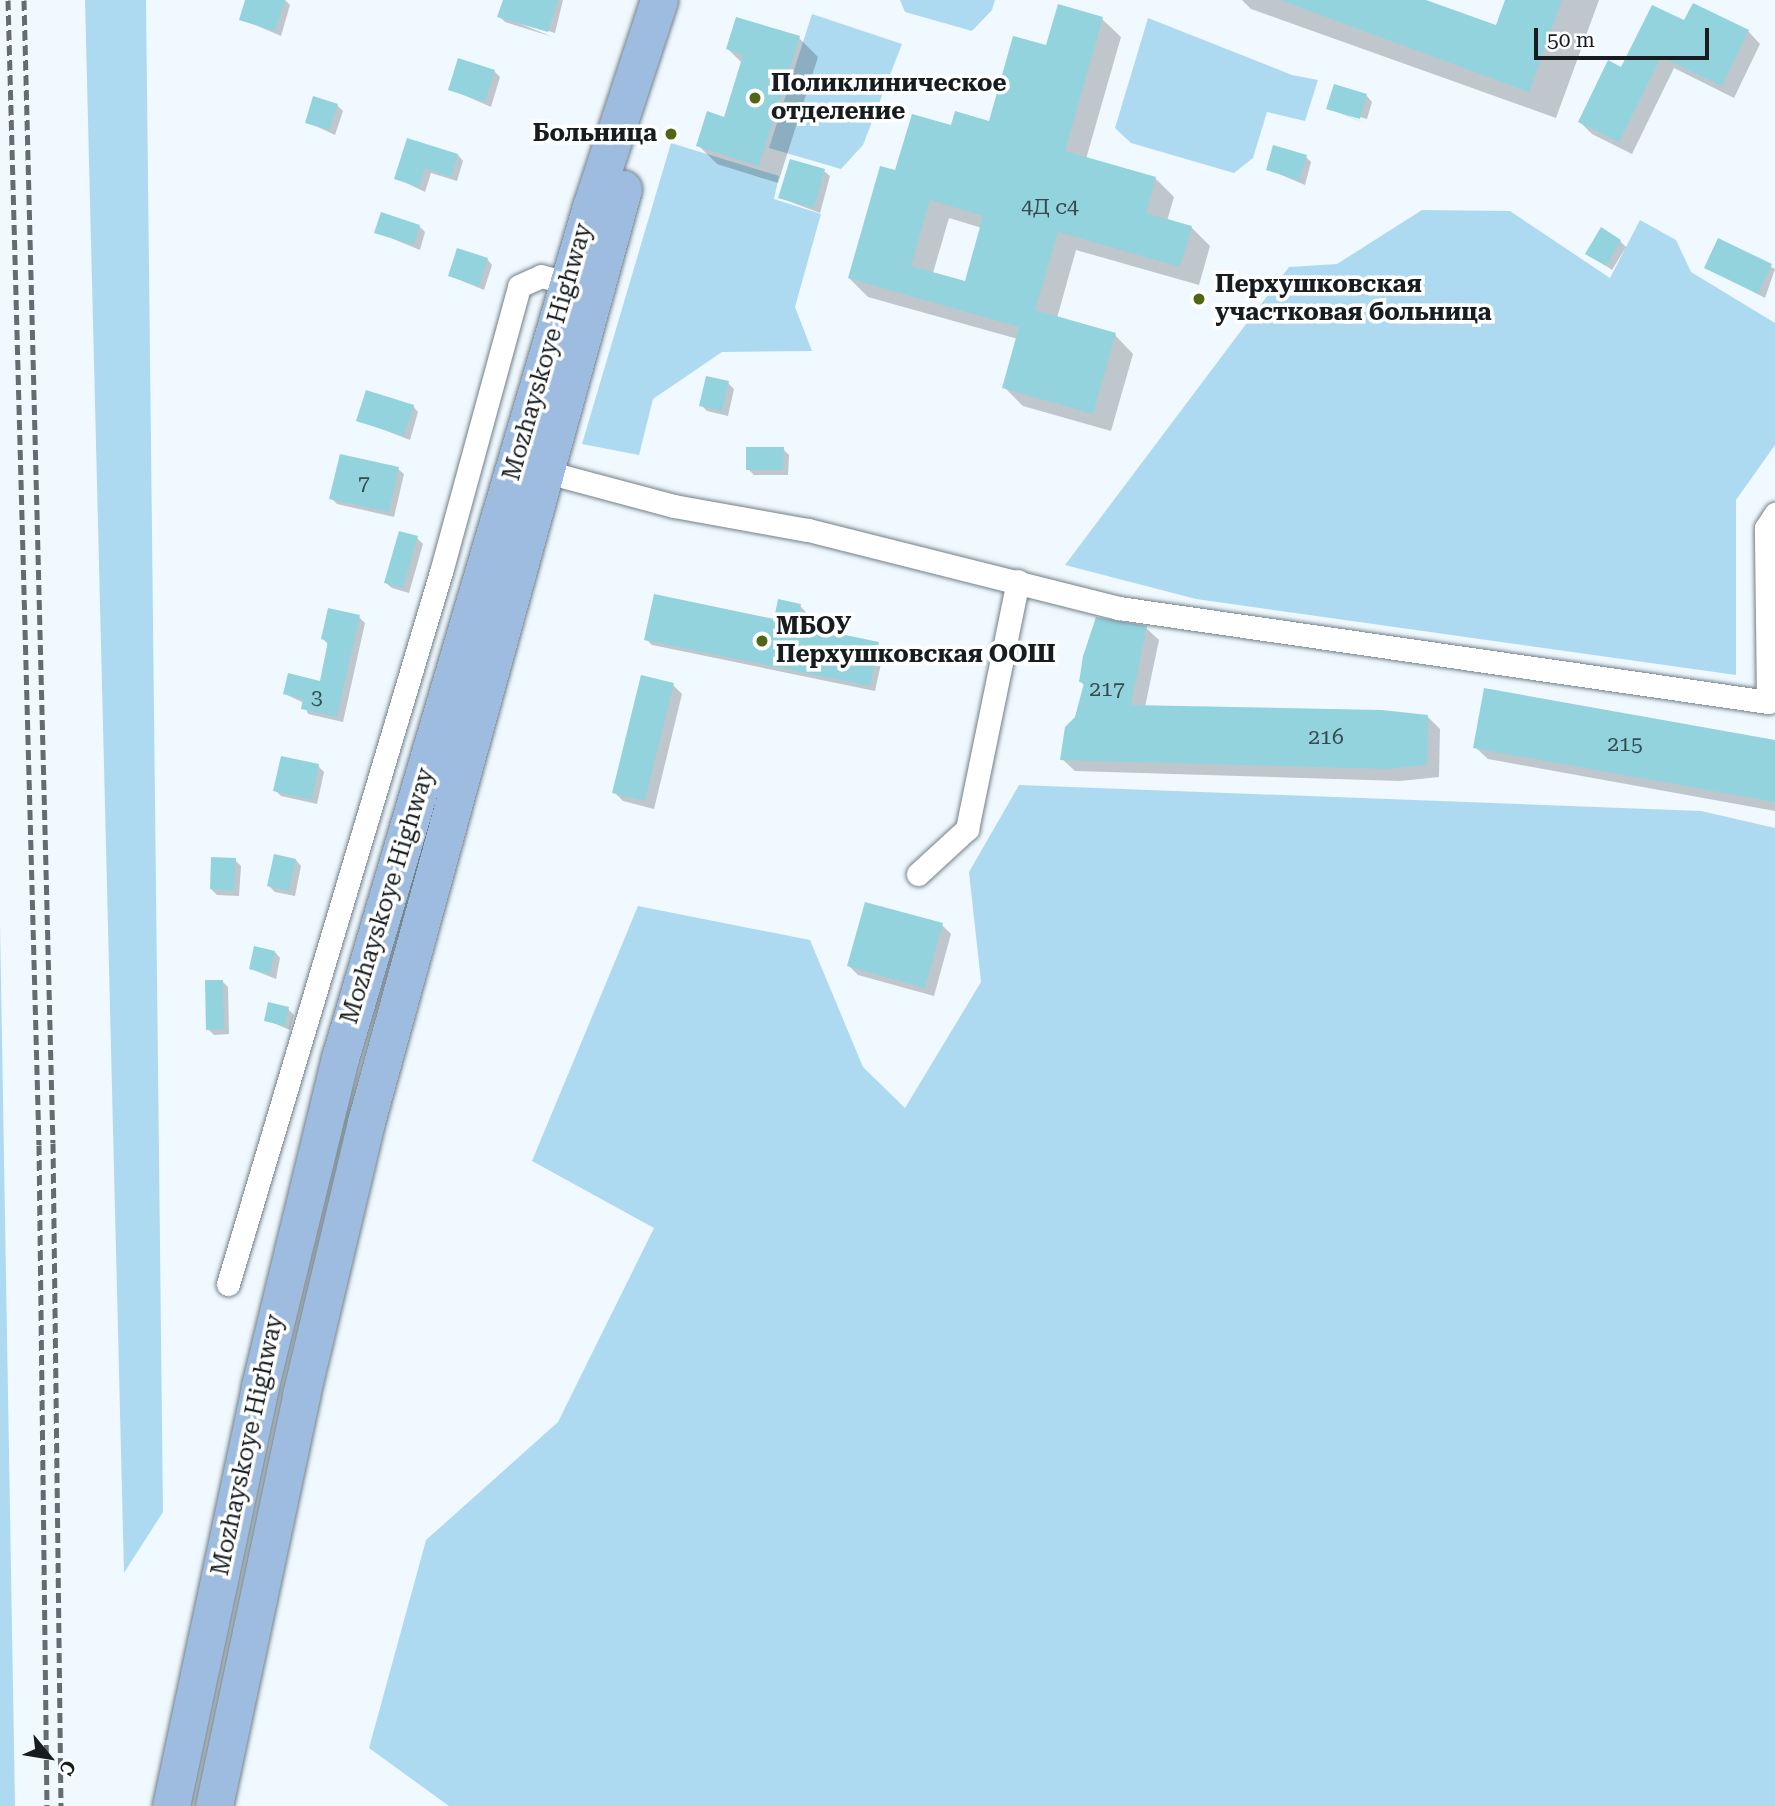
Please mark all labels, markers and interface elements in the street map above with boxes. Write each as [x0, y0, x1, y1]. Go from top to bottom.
scale bar [1537, 14, 1712, 58]
text: 50 m [1547, 28, 1595, 52]
place label: Поликлиническое отделение [771, 70, 1007, 126]
marker: Поликлиническое отделение [745, 88, 765, 108]
place label: Больница [533, 120, 657, 148]
marker: Больница [663, 126, 679, 142]
house number: 4Д с4 [1021, 194, 1079, 220]
street label: Mozhayskoye Highway [497, 220, 599, 484]
place label: Перхушковская участковая больница [1215, 271, 1492, 327]
marker: Перхушковская участковая больница [1189, 289, 1209, 309]
house number: 7 [358, 470, 370, 496]
place label: МБОУ Перхушковская ООШ [776, 613, 1056, 669]
marker: МБОУ Перхушковская ООШ [754, 633, 770, 649]
house number: 217 [1089, 676, 1125, 702]
house number: 3 [311, 684, 323, 710]
house number: 216 [1308, 724, 1344, 750]
house number: 215 [1607, 731, 1643, 757]
street label: Mozhayskoye Highway [335, 764, 441, 1028]
street label: Mozhayskoye Highway [206, 1312, 290, 1578]
north arrow [14, 1722, 84, 1792]
text: С [54, 1756, 81, 1779]

